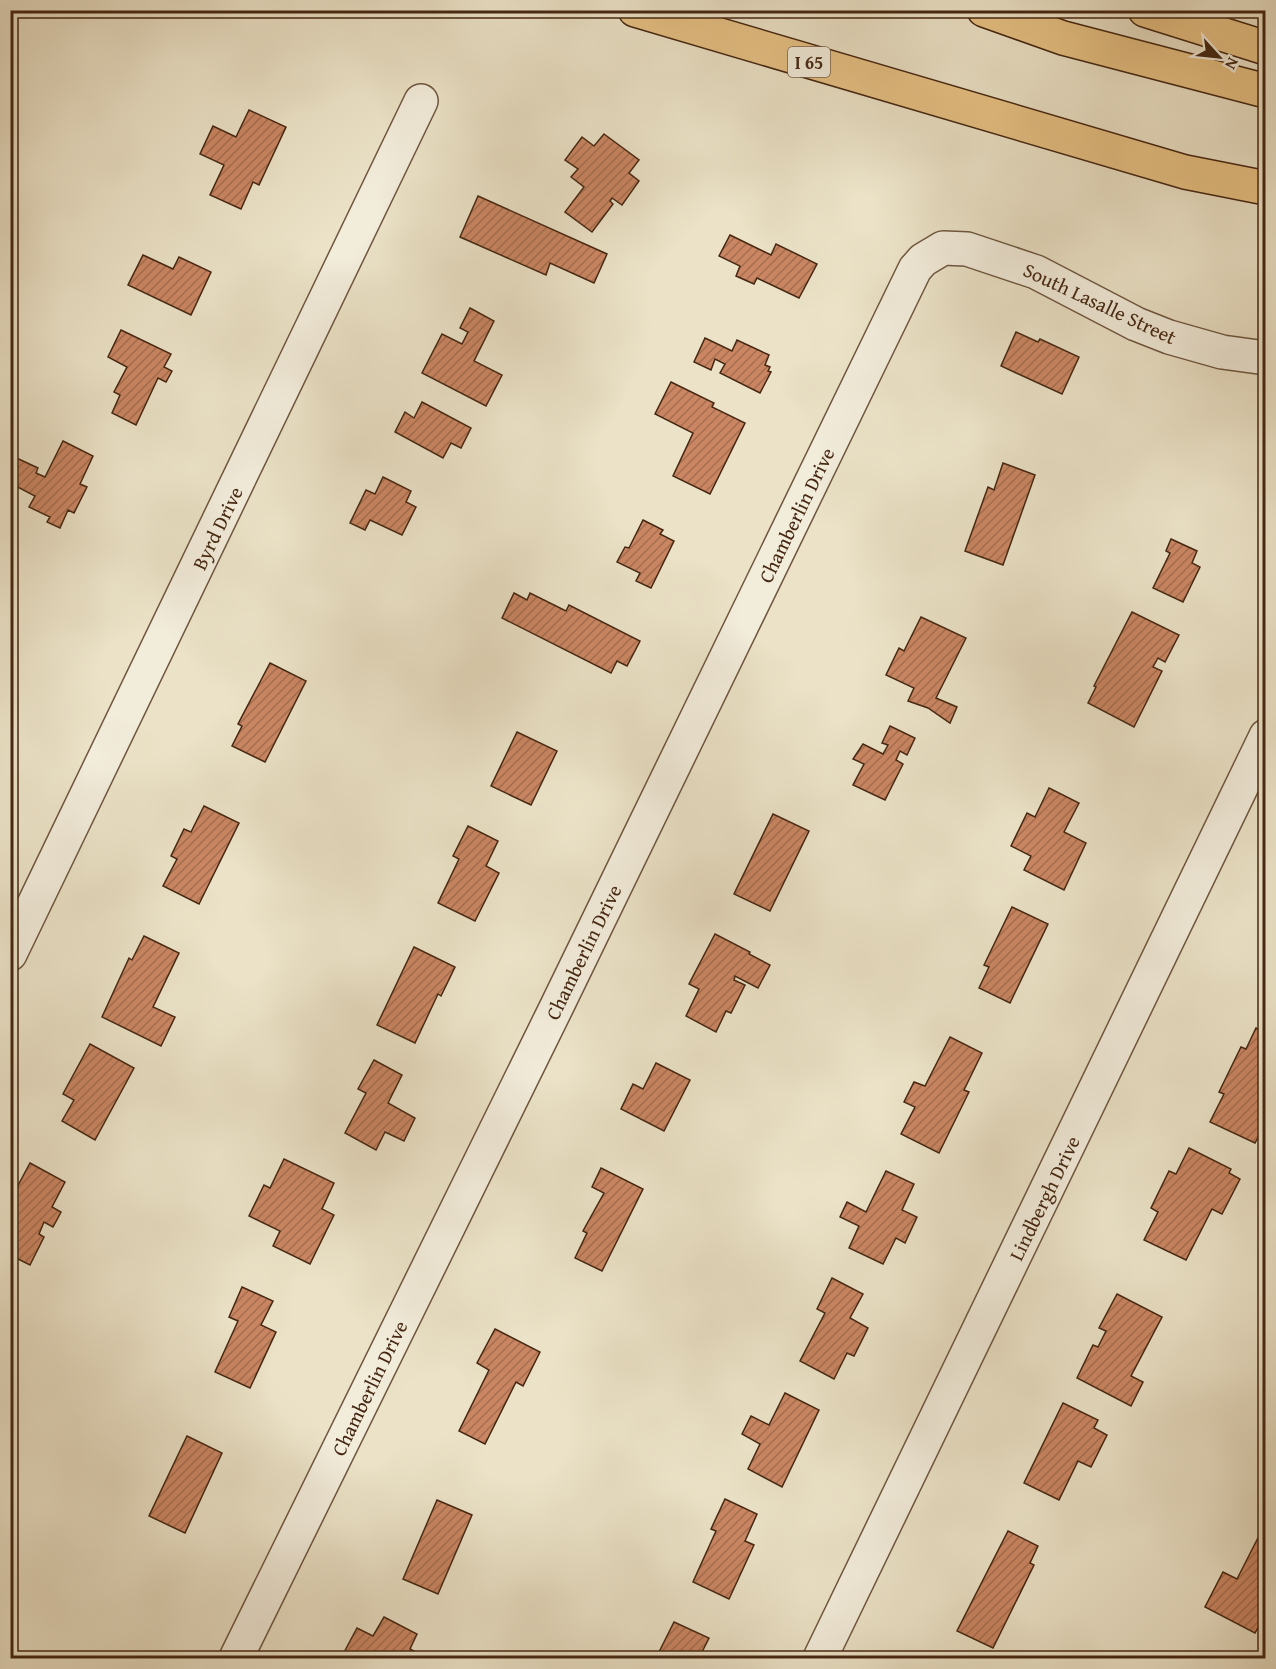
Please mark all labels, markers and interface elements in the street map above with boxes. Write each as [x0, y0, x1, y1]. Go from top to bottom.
north arrow [1189, 27, 1249, 87]
road number: I 65 [788, 47, 830, 77]
text: N [1219, 54, 1245, 74]
street label: South Lasalle Street [1019, 255, 1181, 351]
street label: Chamberlin Drive [751, 442, 841, 588]
street label: Byrd Drive [184, 482, 250, 574]
street label: Chamberlin Drive [538, 879, 628, 1025]
street label: Lindbergh Drive [1001, 1131, 1087, 1265]
street label: Chamberlin Drive [324, 1315, 414, 1461]

